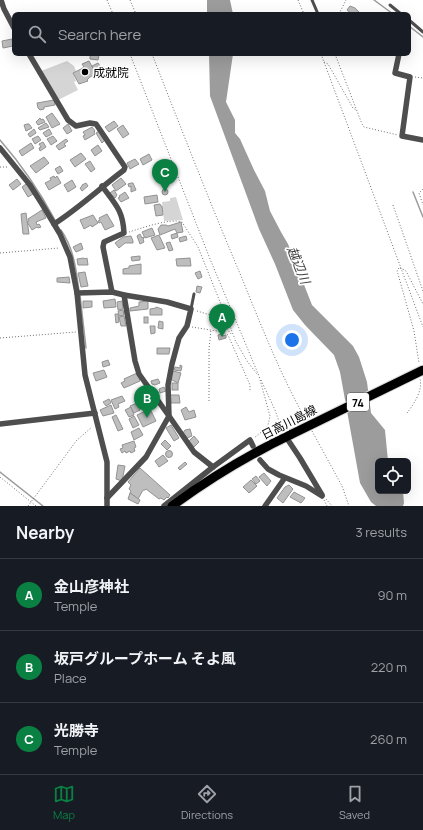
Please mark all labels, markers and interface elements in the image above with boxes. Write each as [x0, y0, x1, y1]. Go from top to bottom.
search box [12, 12, 411, 56]
icon: search [26, 23, 48, 45]
text: Search here [58, 24, 141, 45]
place label: 成就院 [93, 64, 129, 81]
marker: 成就院 [80, 67, 90, 77]
pin: C [152, 159, 178, 192]
water label: 越辺川 [283, 244, 315, 288]
pin: A [209, 304, 235, 337]
your location [282, 330, 302, 350]
pin: B [134, 385, 160, 418]
road number: 74 [347, 393, 369, 411]
street label: 日高川島線 [258, 401, 320, 443]
map controls [375, 458, 411, 494]
button: locate [375, 458, 411, 494]
text: Nearby [16, 521, 74, 544]
text: 3 results [355, 523, 407, 541]
text: 金山彦神社 [54, 576, 129, 597]
text: A [25, 586, 33, 604]
text: 90 m [377, 586, 407, 604]
text: Temple [54, 597, 97, 615]
text: 坂戸グループホーム そよ風 [54, 648, 236, 669]
text: B [25, 658, 33, 676]
text: 220 m [371, 658, 407, 676]
text: Place [54, 669, 87, 687]
text: 光勝寺 [54, 720, 99, 741]
text: C [24, 730, 34, 748]
text: 260 m [370, 730, 407, 748]
text: Temple [54, 741, 97, 759]
tab: Map [53, 783, 75, 822]
tab: Directions [181, 783, 233, 822]
tab: Saved [339, 783, 370, 822]

